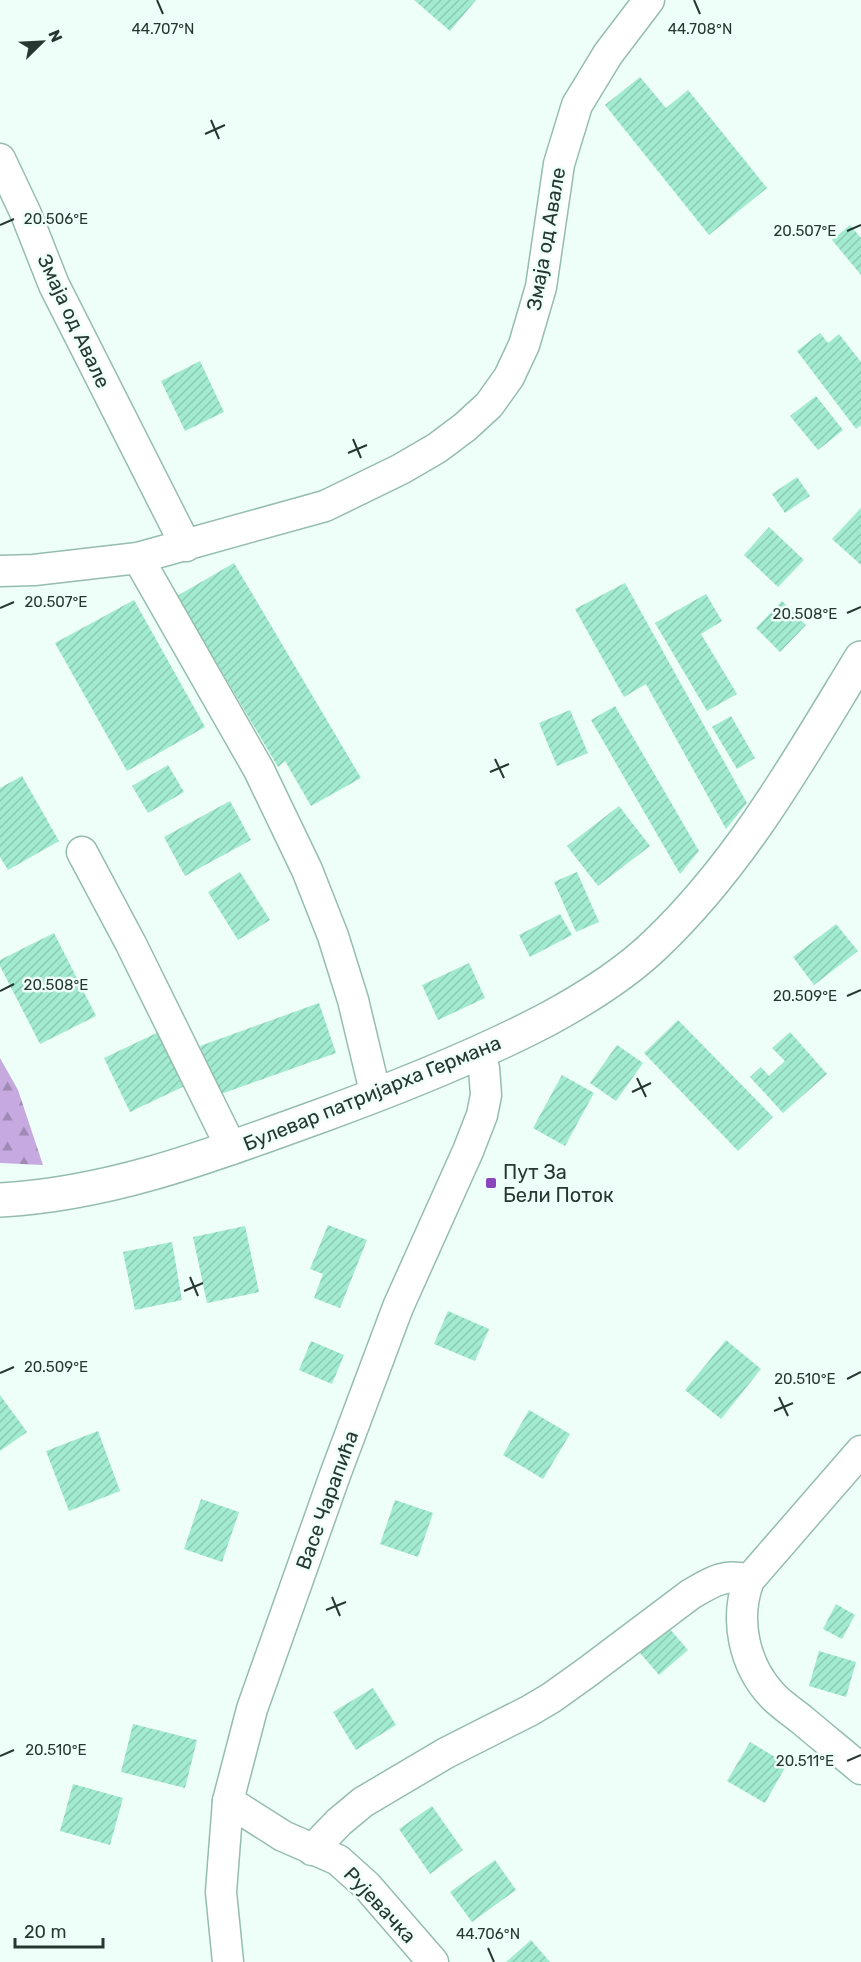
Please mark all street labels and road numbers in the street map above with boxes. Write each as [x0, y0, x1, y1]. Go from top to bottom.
street label: Змаја од Авале [522, 166, 570, 312]
street label: Змаја од Авале [32, 250, 116, 392]
street label: Булевар патријарха Германа [240, 1030, 504, 1156]
street label: Васе Чарапића [291, 1427, 363, 1573]
street label: Рујевачка [339, 1862, 421, 1948]

